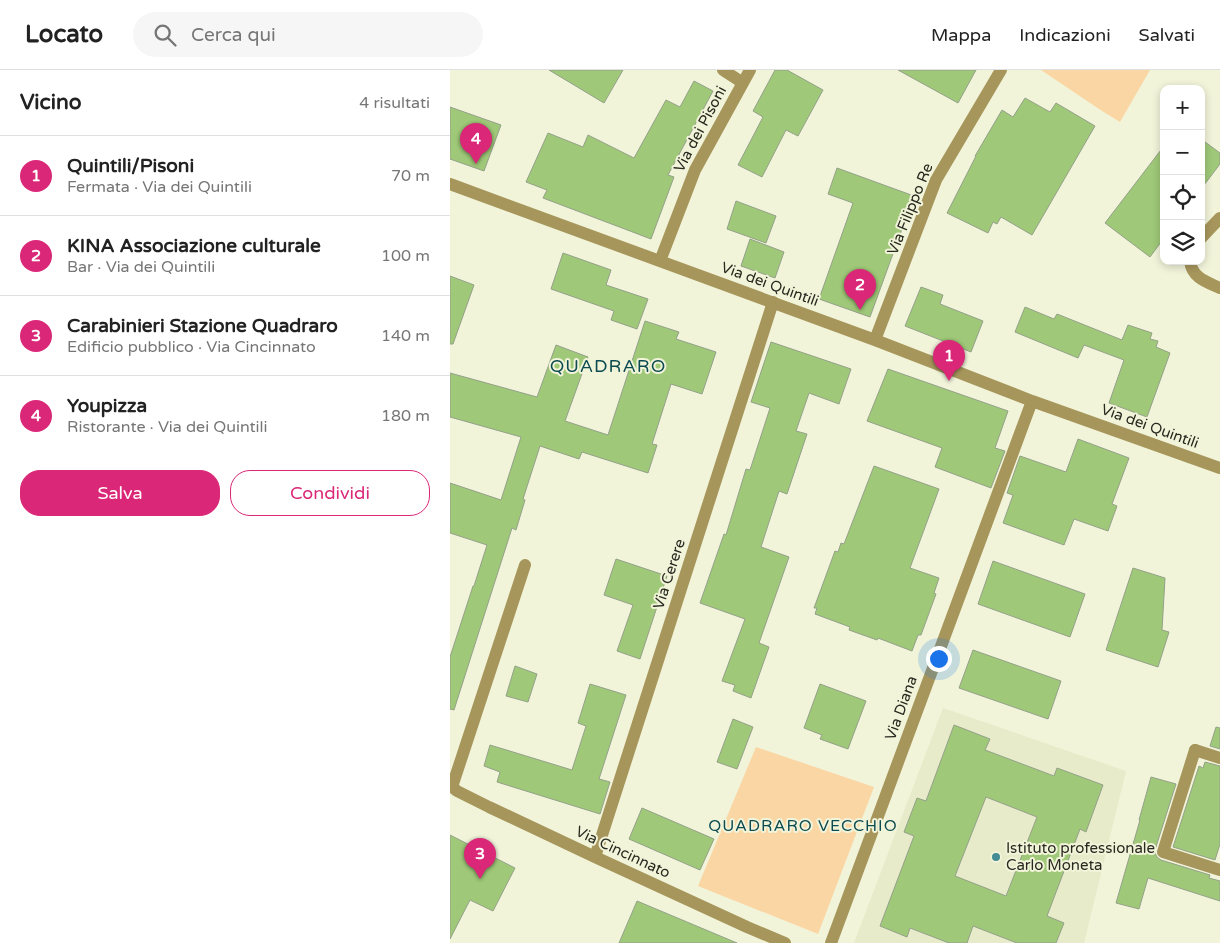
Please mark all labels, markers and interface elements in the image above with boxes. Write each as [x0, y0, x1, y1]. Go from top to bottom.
search box [133, 12, 483, 57]
text: Locato [25, 20, 103, 49]
icon: search [151, 21, 179, 49]
text: Cerca qui [191, 24, 276, 46]
text: Mappa [931, 24, 991, 46]
text: Indicazioni [1019, 24, 1111, 46]
text: Salvati [1139, 24, 1195, 46]
street label: Via dei Pisoni [670, 83, 730, 175]
map controls [1160, 85, 1205, 265]
button: + [1160, 85, 1205, 130]
text: Vicino [20, 90, 82, 115]
text: 4 risultati [359, 93, 430, 113]
pin: 4 [460, 123, 492, 164]
button: − [1160, 130, 1205, 175]
text: Quintili/Pisoni [67, 155, 194, 177]
street label: Via Filippo Re [883, 160, 937, 258]
text: 1 [31, 166, 41, 186]
text: 70 m [391, 166, 430, 186]
button: locate [1160, 175, 1205, 220]
text: Fermata · Via dei Quintili [67, 177, 252, 197]
button: layers [1160, 220, 1205, 265]
text: KINA Associazione culturale [67, 235, 321, 257]
text: 2 [31, 246, 41, 266]
text: 100 m [381, 246, 430, 266]
text: Bar · Via dei Quintili [67, 257, 215, 277]
street label: Via dei Quintili [719, 258, 821, 310]
pin: 2 [844, 269, 876, 310]
text: Carabinieri Stazione Quadraro [67, 315, 338, 337]
text: 3 [31, 326, 41, 346]
text: 140 m [381, 326, 430, 346]
text: Edificio pubblico · Via Cincinnato [67, 337, 316, 357]
pin: 1 [933, 340, 965, 381]
district label: QUADRARO [550, 355, 666, 377]
text: Youpizza [67, 395, 147, 417]
street label: Via dei Quintili [1099, 400, 1201, 452]
text: 4 [31, 406, 41, 426]
text: 180 m [381, 406, 430, 426]
text: Ristorante · Via dei Quintili [67, 417, 268, 437]
button: Salva [20, 470, 220, 516]
button: Condividi [230, 470, 430, 516]
street label: Via Cerere [649, 536, 689, 612]
your location [926, 646, 952, 672]
street label: Via Diana [881, 673, 921, 743]
district label: QUADRARO VECCHIO [708, 816, 898, 836]
street label: Via Cincinnato [573, 822, 673, 882]
pin: 3 [464, 838, 496, 879]
place label: Istituto professionale Carlo Moneta [1006, 839, 1155, 874]
marker: Istituto professionale Carlo Moneta [990, 851, 1002, 863]

